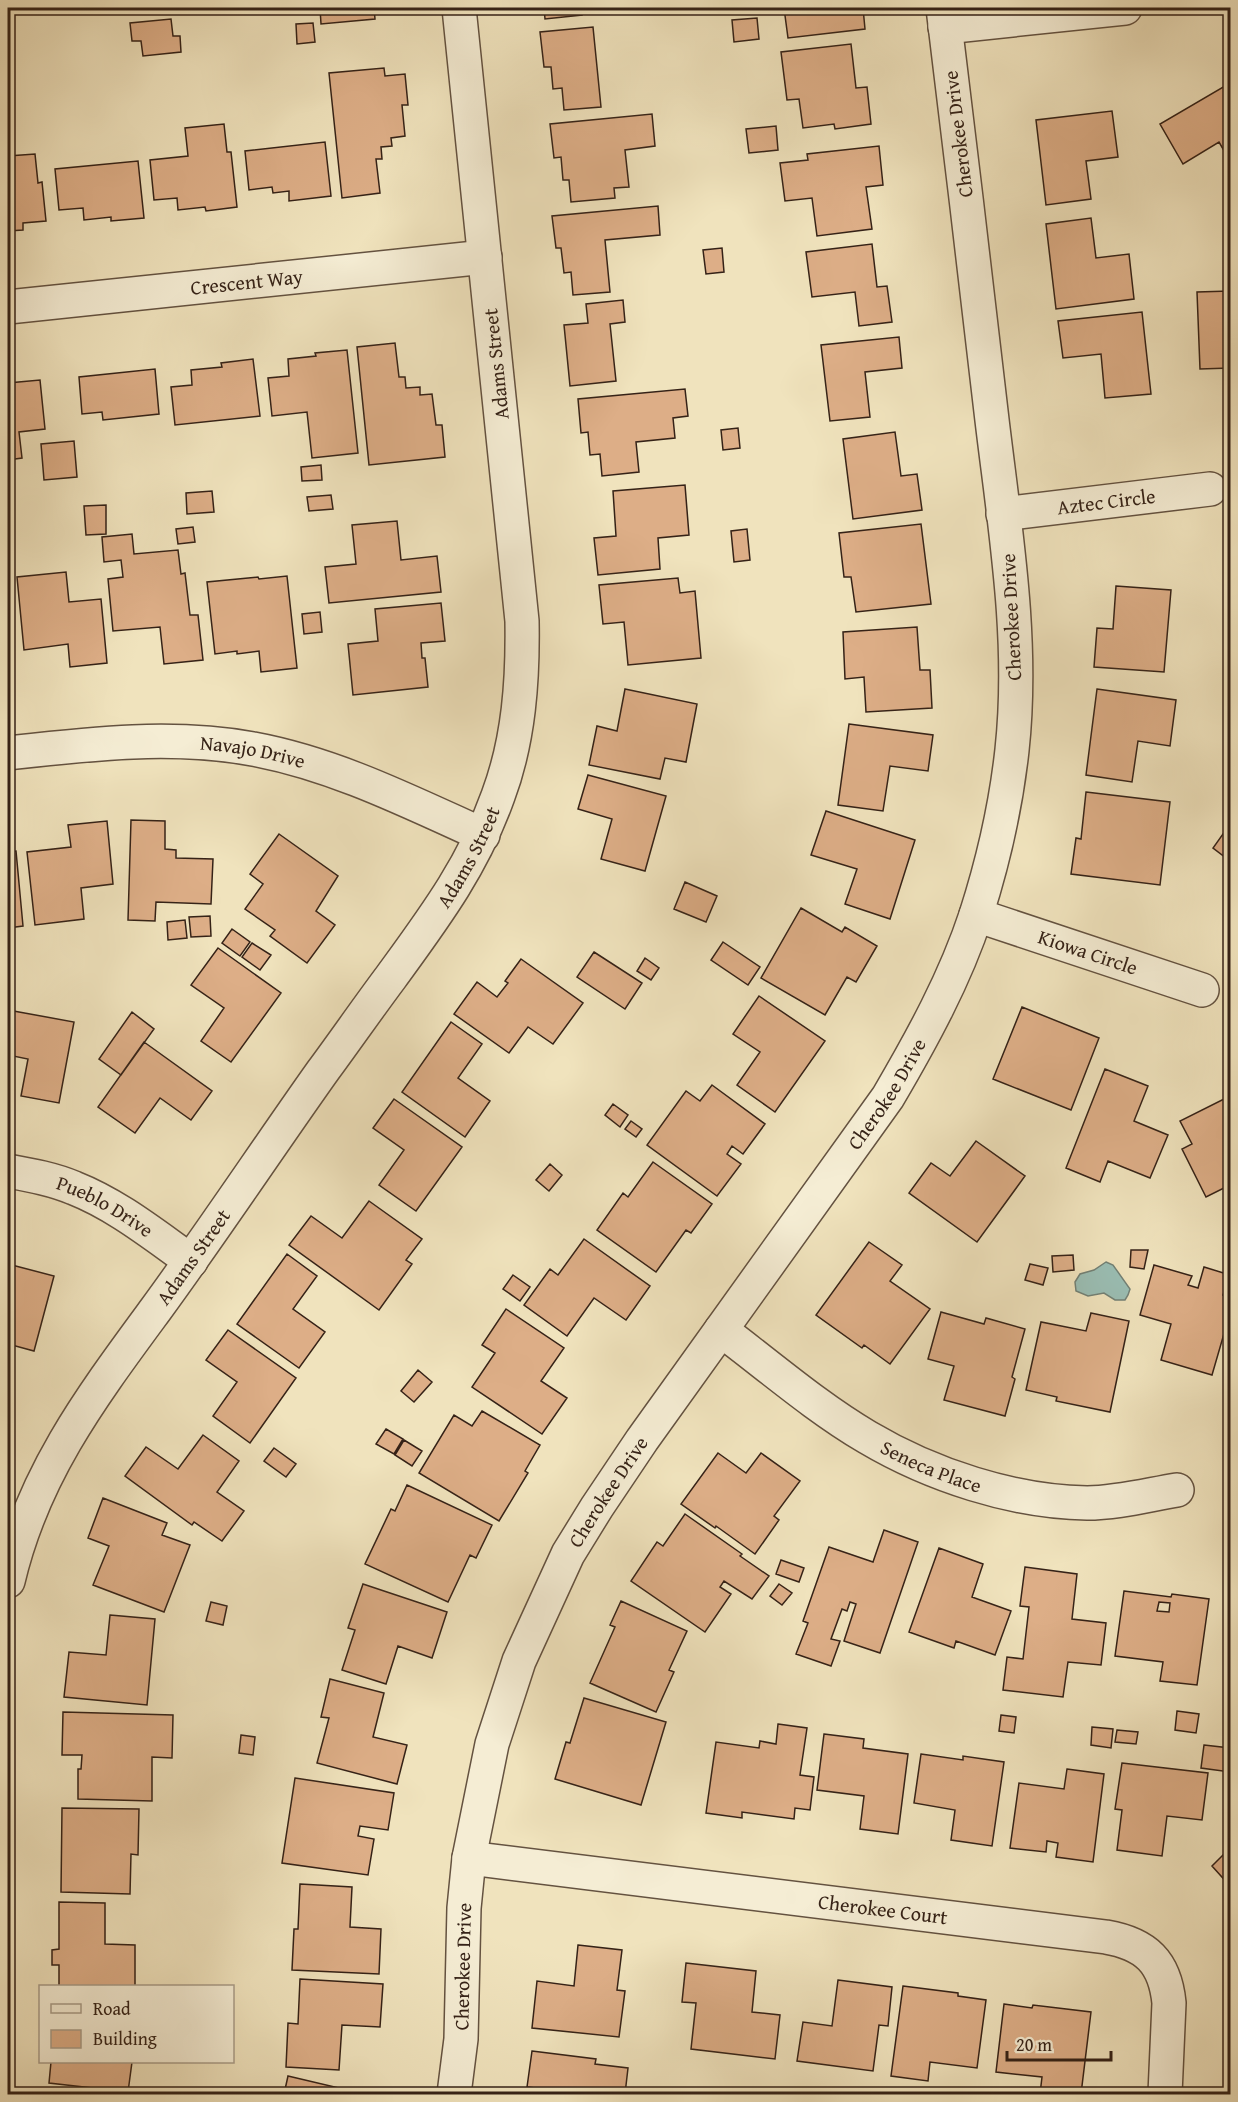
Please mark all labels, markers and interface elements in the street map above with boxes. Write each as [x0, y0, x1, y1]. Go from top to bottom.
street label: Cherokee Drive [935, 69, 980, 199]
street label: Crescent Way [189, 261, 304, 302]
street label: Adams Street [475, 307, 516, 421]
street label: Aztec Circle [1055, 481, 1157, 521]
street label: Cherokee Drive [993, 553, 1028, 681]
street label: Navajo Drive [199, 728, 309, 775]
street label: Adams Street [429, 802, 507, 913]
street label: Kiowa Circle [1035, 922, 1142, 982]
street label: Cherokee Drive [840, 1033, 933, 1155]
street label: Pueblo Drive [53, 1168, 160, 1244]
street label: Adams Street [149, 1203, 237, 1311]
street label: Cherokee Drive [561, 1430, 655, 1553]
street label: Seneca Place [876, 1432, 985, 1500]
street label: Cherokee Court [817, 1886, 949, 1931]
street label: Cherokee Drive [446, 1901, 478, 2031]
legend [39, 1985, 234, 2063]
text: Road [93, 1995, 131, 2022]
scale bar [1007, 2024, 1110, 2062]
text: Building [93, 2025, 157, 2052]
text: 20 m [1016, 2031, 1052, 2058]

